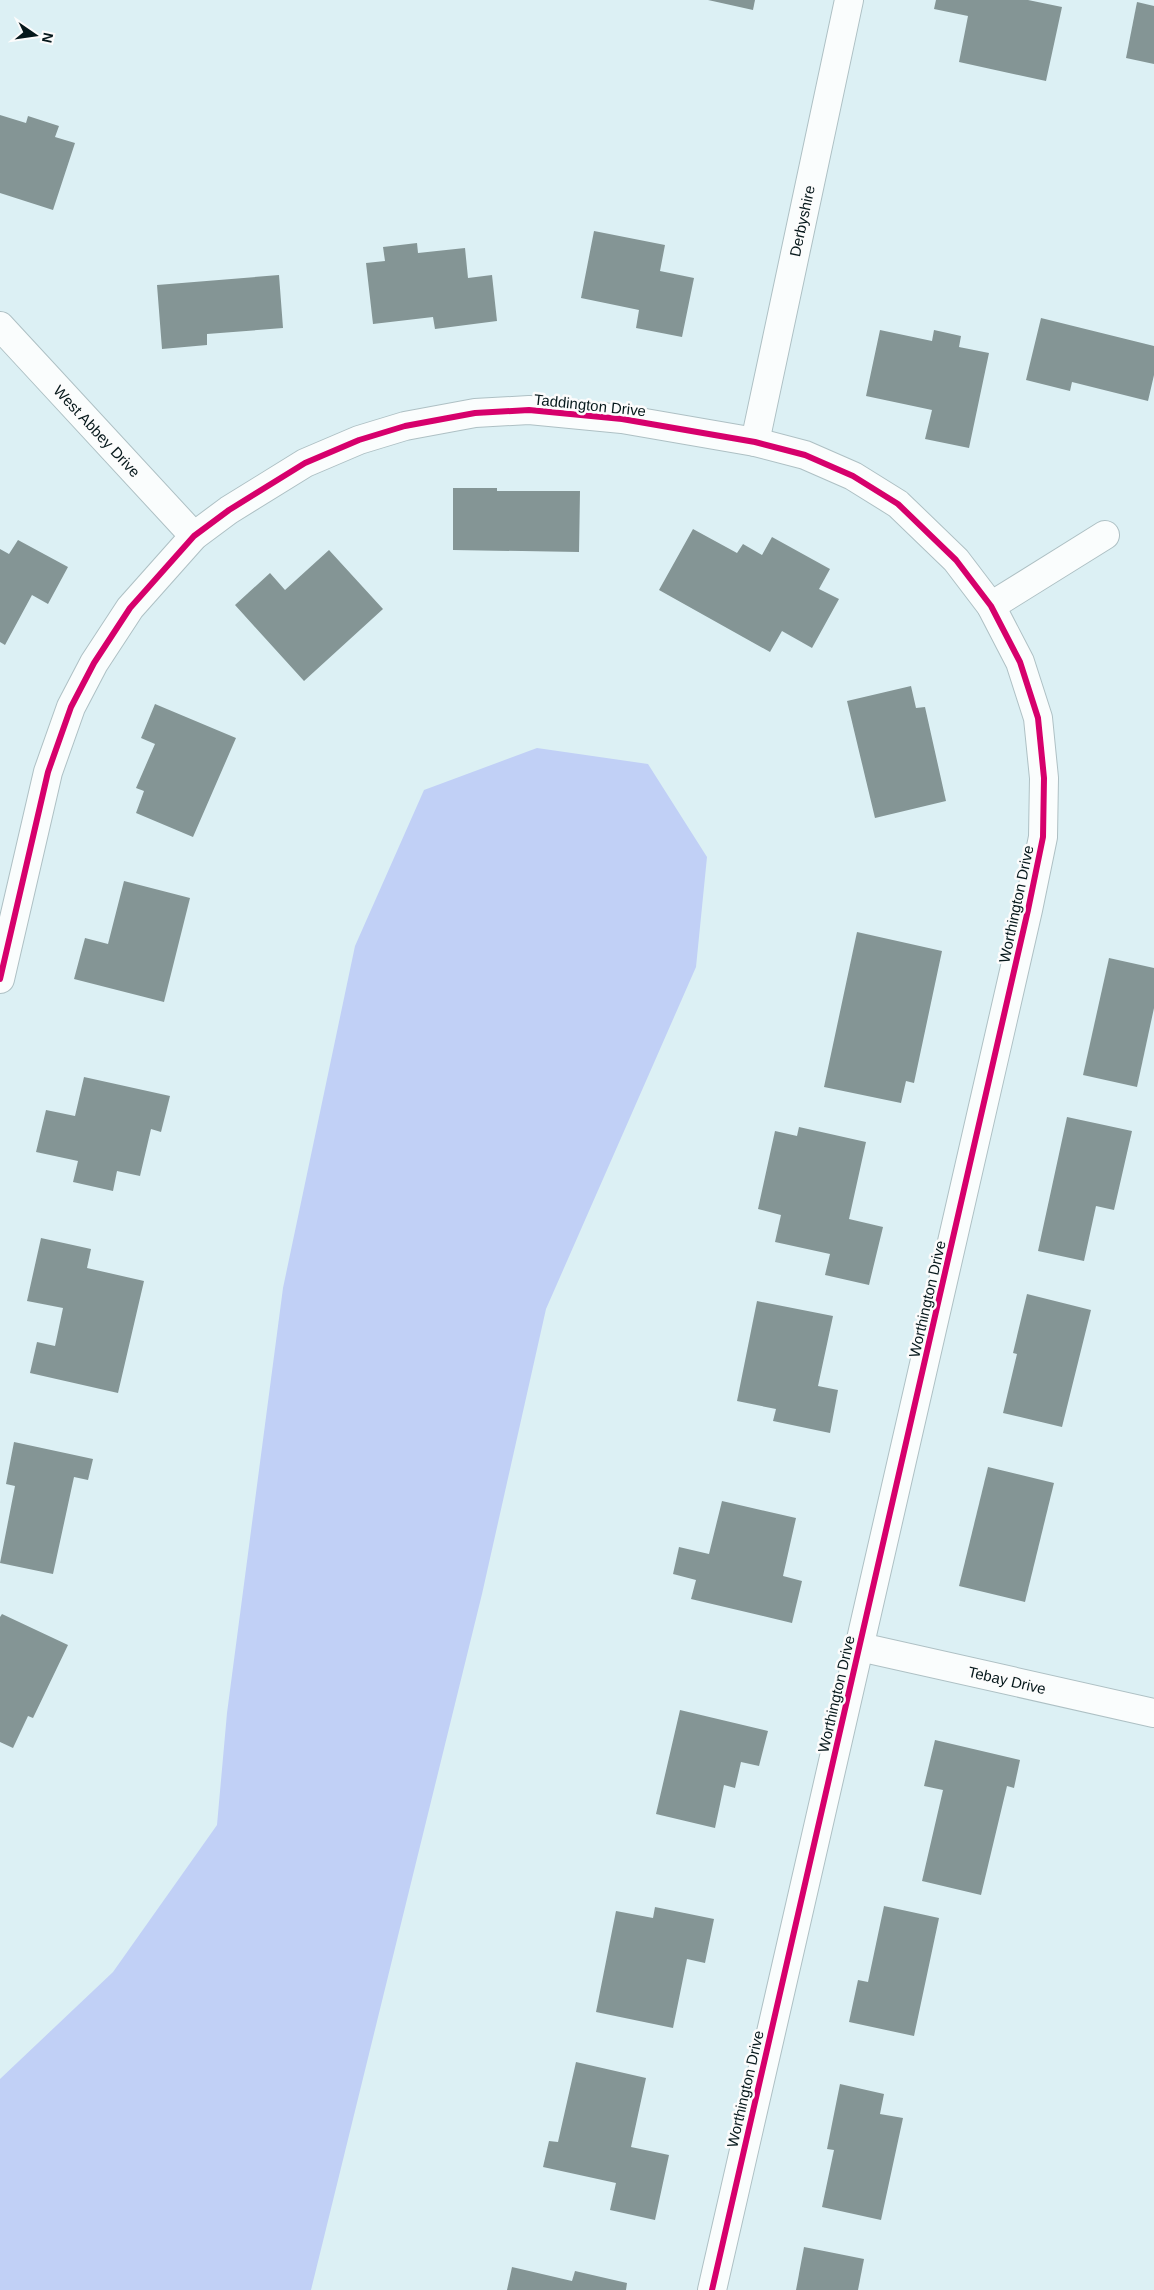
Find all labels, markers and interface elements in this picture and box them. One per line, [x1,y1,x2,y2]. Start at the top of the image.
north arrow [10,10,60,60]
text: N [39,31,57,45]
street label: Derbyshire [786,184,818,258]
street label: West Abbey Drive [50,382,144,480]
street label: Taddington Drive [533,391,647,419]
street label: Worthington Drive [995,844,1037,964]
street label: Worthington Drive [905,1239,949,1359]
street label: Worthington Drive [814,1634,858,1754]
street label: Tebay Drive [967,1663,1047,1697]
street label: Worthington Drive [723,2029,767,2149]

